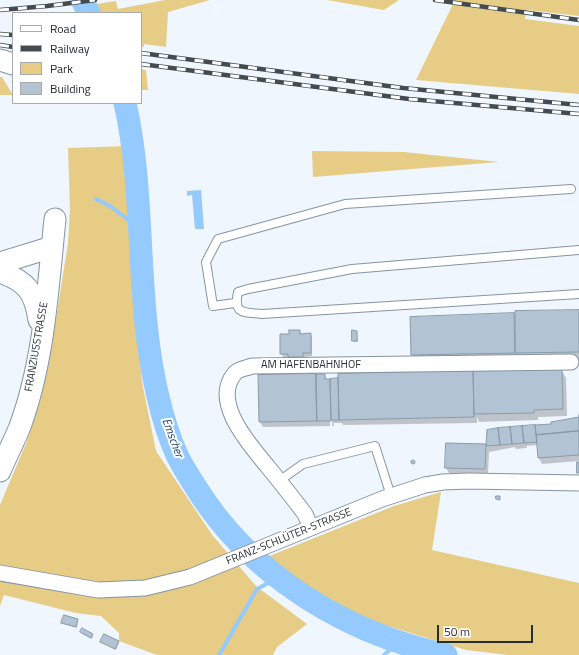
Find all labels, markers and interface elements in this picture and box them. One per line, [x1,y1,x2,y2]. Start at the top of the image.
legend [12,12,142,104]
text: Road [50,19,76,38]
text: Railway [50,39,90,58]
text: Park [50,59,73,78]
text: Building [50,79,91,98]
street label: FRANZIUSSTRASSE [23,301,51,393]
street label: AM HAFENBAHNHOF [261,358,361,372]
water label: Emscher [158,416,186,460]
street label: FRANZ-SCHLÜTER-STRASSE [224,506,354,568]
scale bar [439,617,535,643]
text: 50 m [444,622,470,641]

